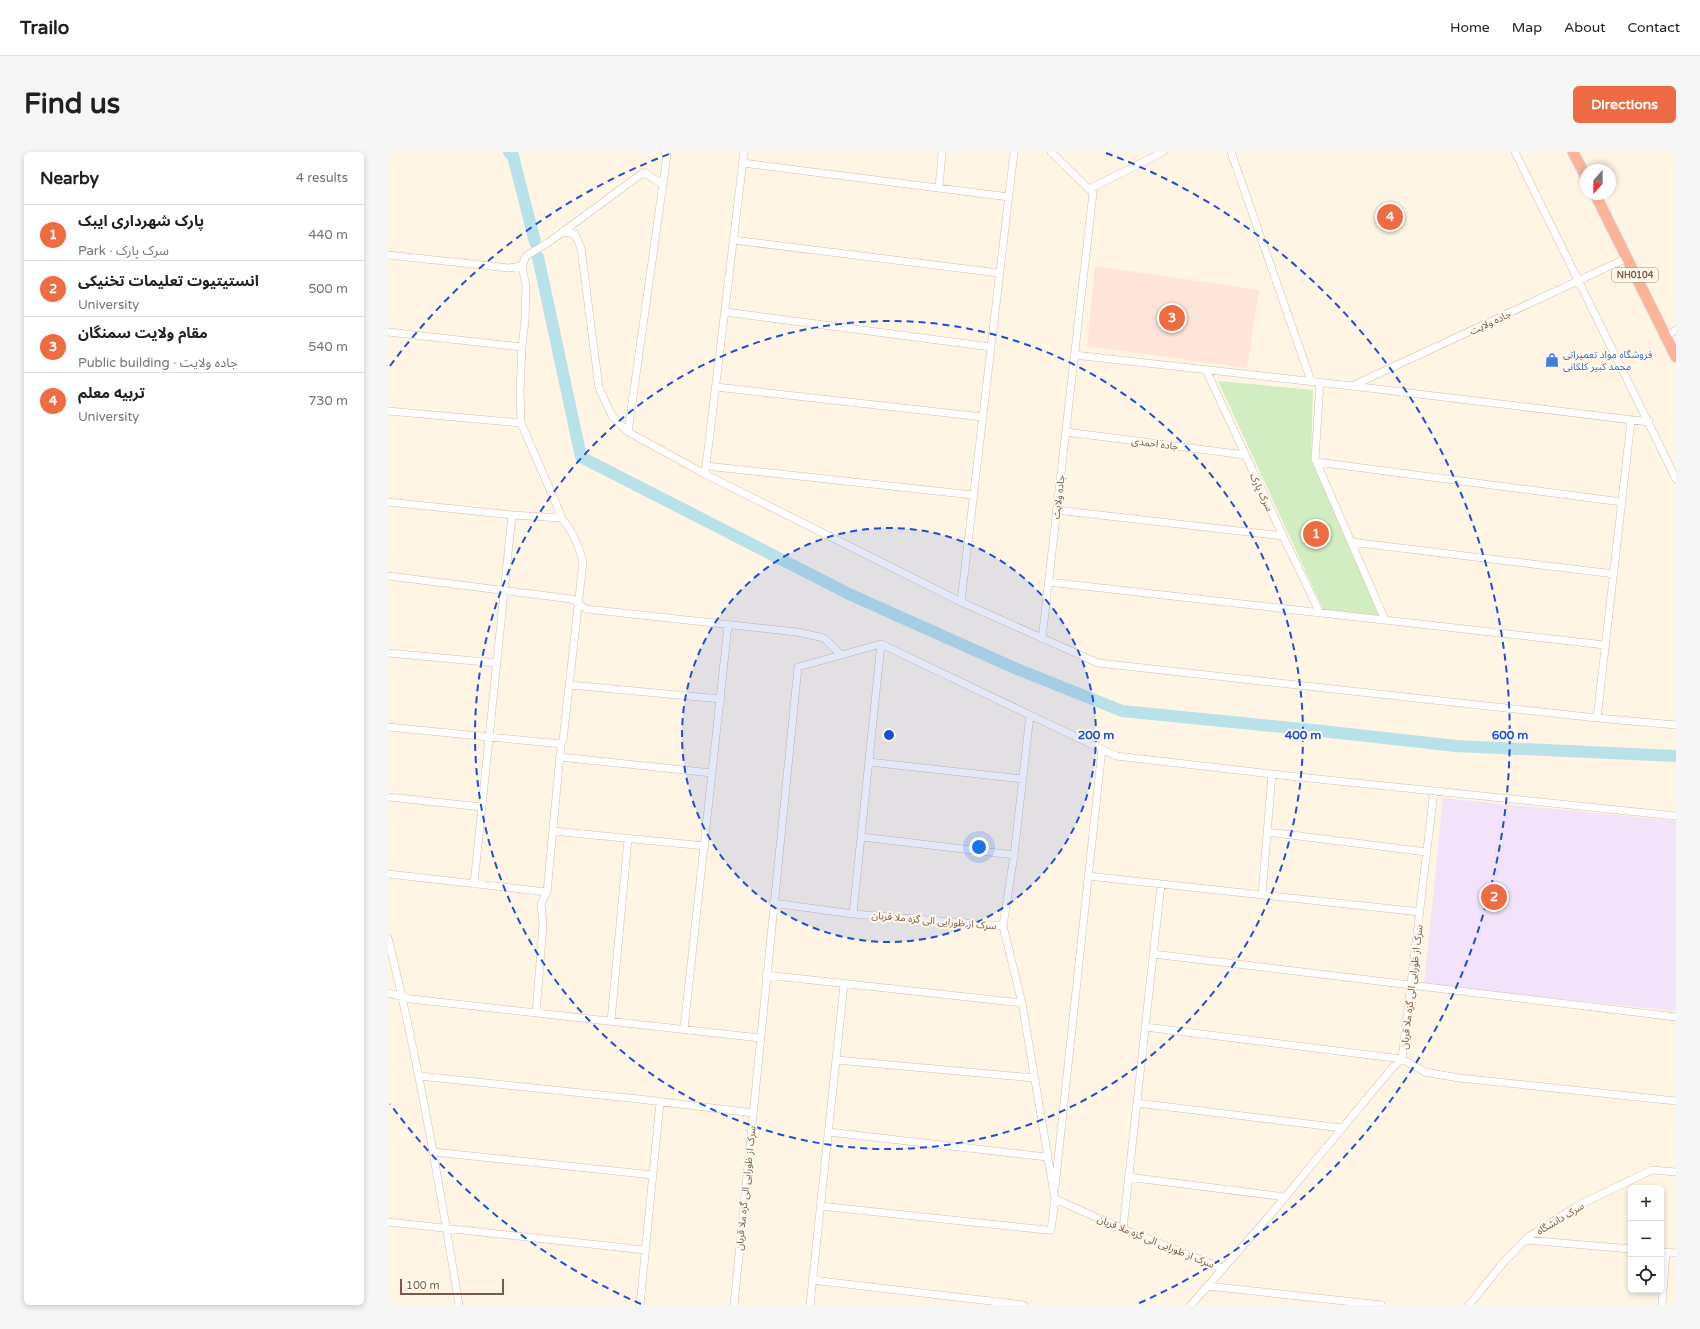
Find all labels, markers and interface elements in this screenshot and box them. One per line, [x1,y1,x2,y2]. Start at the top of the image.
text: Trailo [20,17,69,39]
text: Home [1450,19,1490,36]
text: Map [1512,19,1542,36]
text: About [1564,19,1606,36]
text: Contact [1628,19,1680,36]
button: Directions [1573,86,1676,123]
text: Find us [24,87,120,121]
north arrow [1580,164,1616,200]
text: Nearby [40,168,99,189]
text: 4 results [296,170,348,186]
pin: 4 [1377,202,1403,232]
text: پارک شهرداری ایبک [78,212,204,230]
text: 1 [49,227,57,243]
text: 440 m [308,227,348,243]
text: Park · سرک پارک [78,243,169,259]
road number: NH0104 [1612,268,1658,282]
text: انستیتیوت تعلیمات تخنیکی [78,272,259,290]
text: 2 [49,281,57,297]
text: 500 m [308,281,348,297]
text: University [78,297,139,313]
pin: 3 [1159,303,1185,333]
street label: جاده ولایت [1468,308,1513,338]
text: مقام ولایت سمنگان [78,324,208,342]
text: 3 [49,339,57,355]
text: 540 m [308,339,348,355]
place label: فروشگاه مواد تعمیراتی محمد کبیر کلکانی [1563,349,1653,373]
shop icon: فروشگاه مواد تعمیراتی محمد کبیر کلکانی [1544,352,1560,368]
text: Public building · جاده ولایت [78,355,238,371]
text: تربیه معلم [78,384,145,402]
text: 4 [49,393,57,409]
text: 730 m [308,393,348,409]
text: University [78,409,139,425]
street label: جاده احمدی [1131,435,1179,453]
street label: سرک پارک [1247,471,1275,514]
street label: جاده ولایت [1050,474,1068,520]
pin: 1 [1303,519,1329,549]
centre of rings [882,728,896,742]
text: 200 m [1078,728,1114,742]
text: 400 m [1285,728,1321,742]
text: 600 m [1492,728,1528,742]
your location [969,837,989,857]
pin: 2 [1481,882,1507,912]
street label: سرک از ظورایی الی گزه ملا قربان [871,910,997,932]
street label: سرک از ظورایی الی گزه ملا قربان [1398,924,1426,1050]
street label: سرک از ظورایی الی گزه ملا قربان [733,1125,759,1251]
map controls [1628,1185,1664,1293]
button: + [1628,1185,1664,1221]
street label: سرک دانشگاه [1535,1200,1587,1238]
street label: سرک از ظورایی الی گزه ملا قربان [1095,1213,1216,1271]
button: − [1628,1221,1664,1257]
button: locate [1628,1257,1664,1293]
scale bar [400,1277,504,1296]
text: 100 m [406,1279,440,1292]

